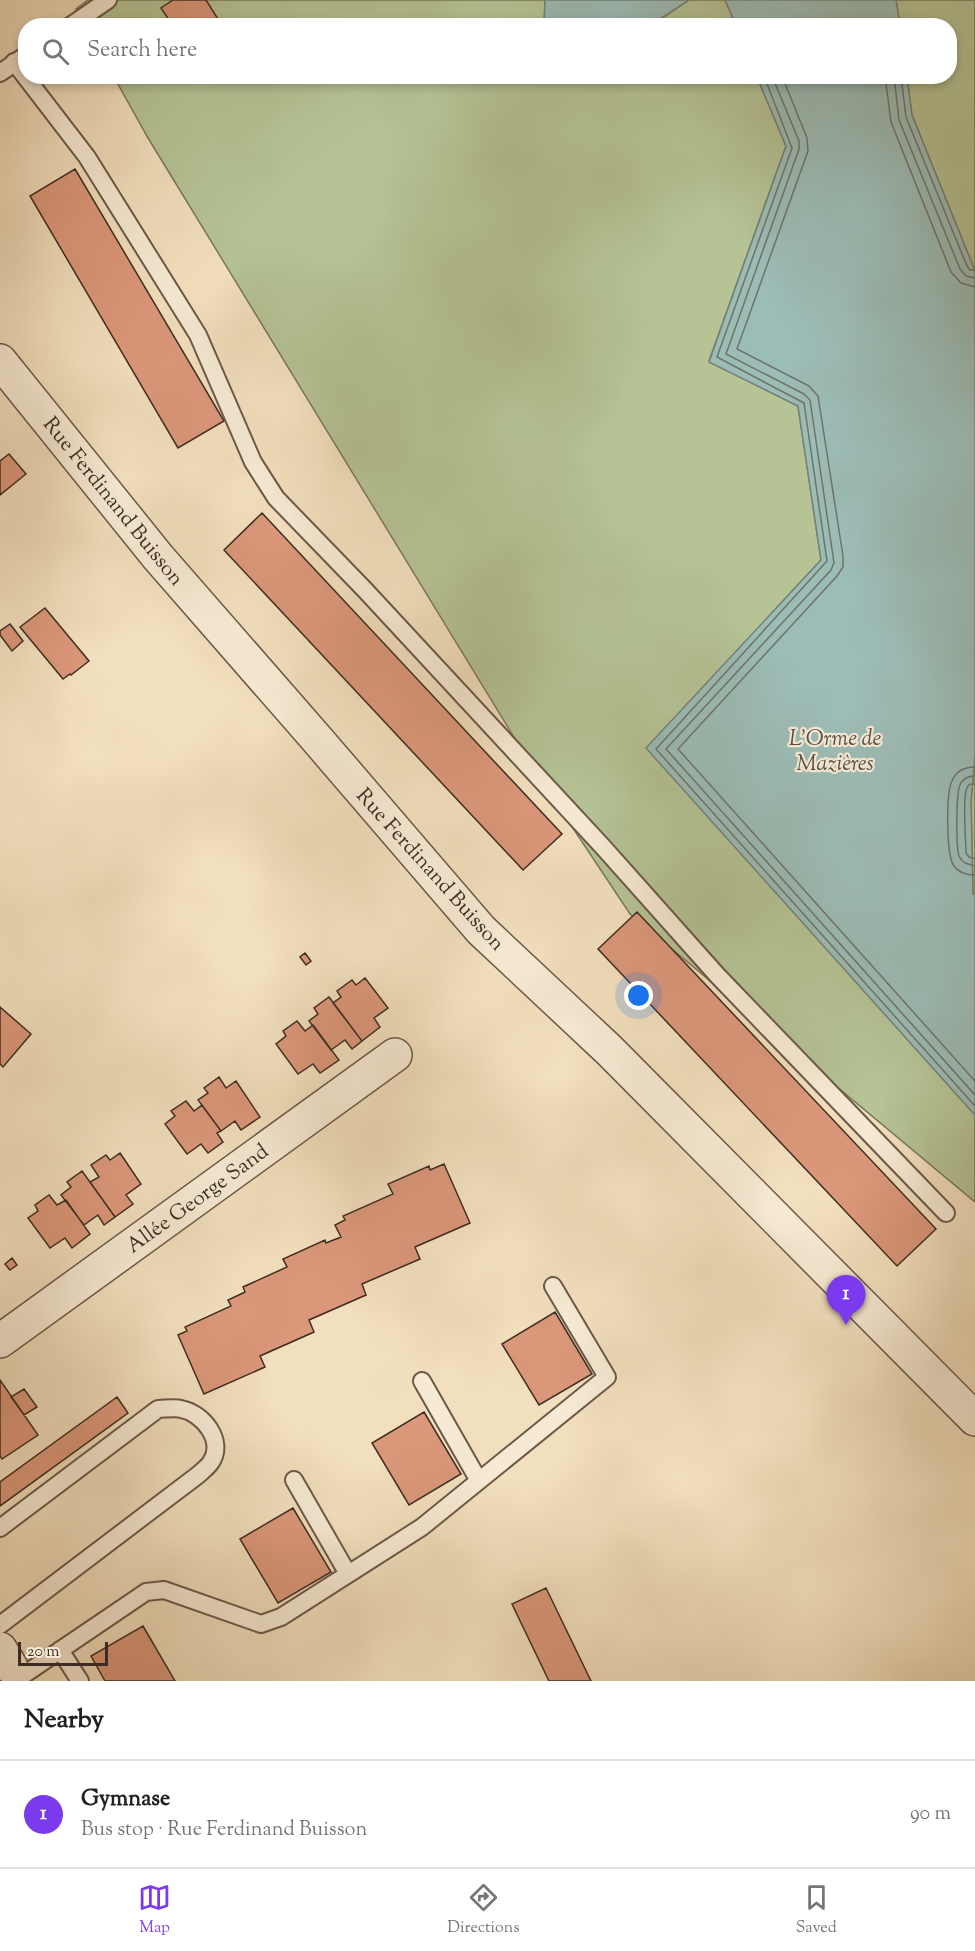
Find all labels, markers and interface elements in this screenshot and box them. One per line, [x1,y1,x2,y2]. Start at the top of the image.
search box [18,18,957,84]
icon: search [39,35,72,68]
text: Search here [87,35,197,67]
street label: Rue Ferdinand Buisson [35,411,190,593]
water label: L'Orme de Mazières [789,724,881,781]
street label: Rue Ferdinand Buisson [348,782,511,958]
your location [624,981,653,1010]
street label: Allée George Sand [121,1138,276,1262]
pin: 1 [826,1276,866,1325]
scale bar [18,1639,108,1666]
text: 20 m [27,1641,60,1664]
text: Nearby [24,1702,104,1739]
text: Gymnase [81,1784,170,1816]
text: 1 [40,1800,47,1829]
text: 90 m [910,1800,951,1829]
text: Bus stop · Rue Ferdinand Buisson [81,1816,367,1845]
tab: Map [138,1881,171,1940]
tab: Directions [447,1881,520,1940]
tab: Saved [796,1881,837,1940]

